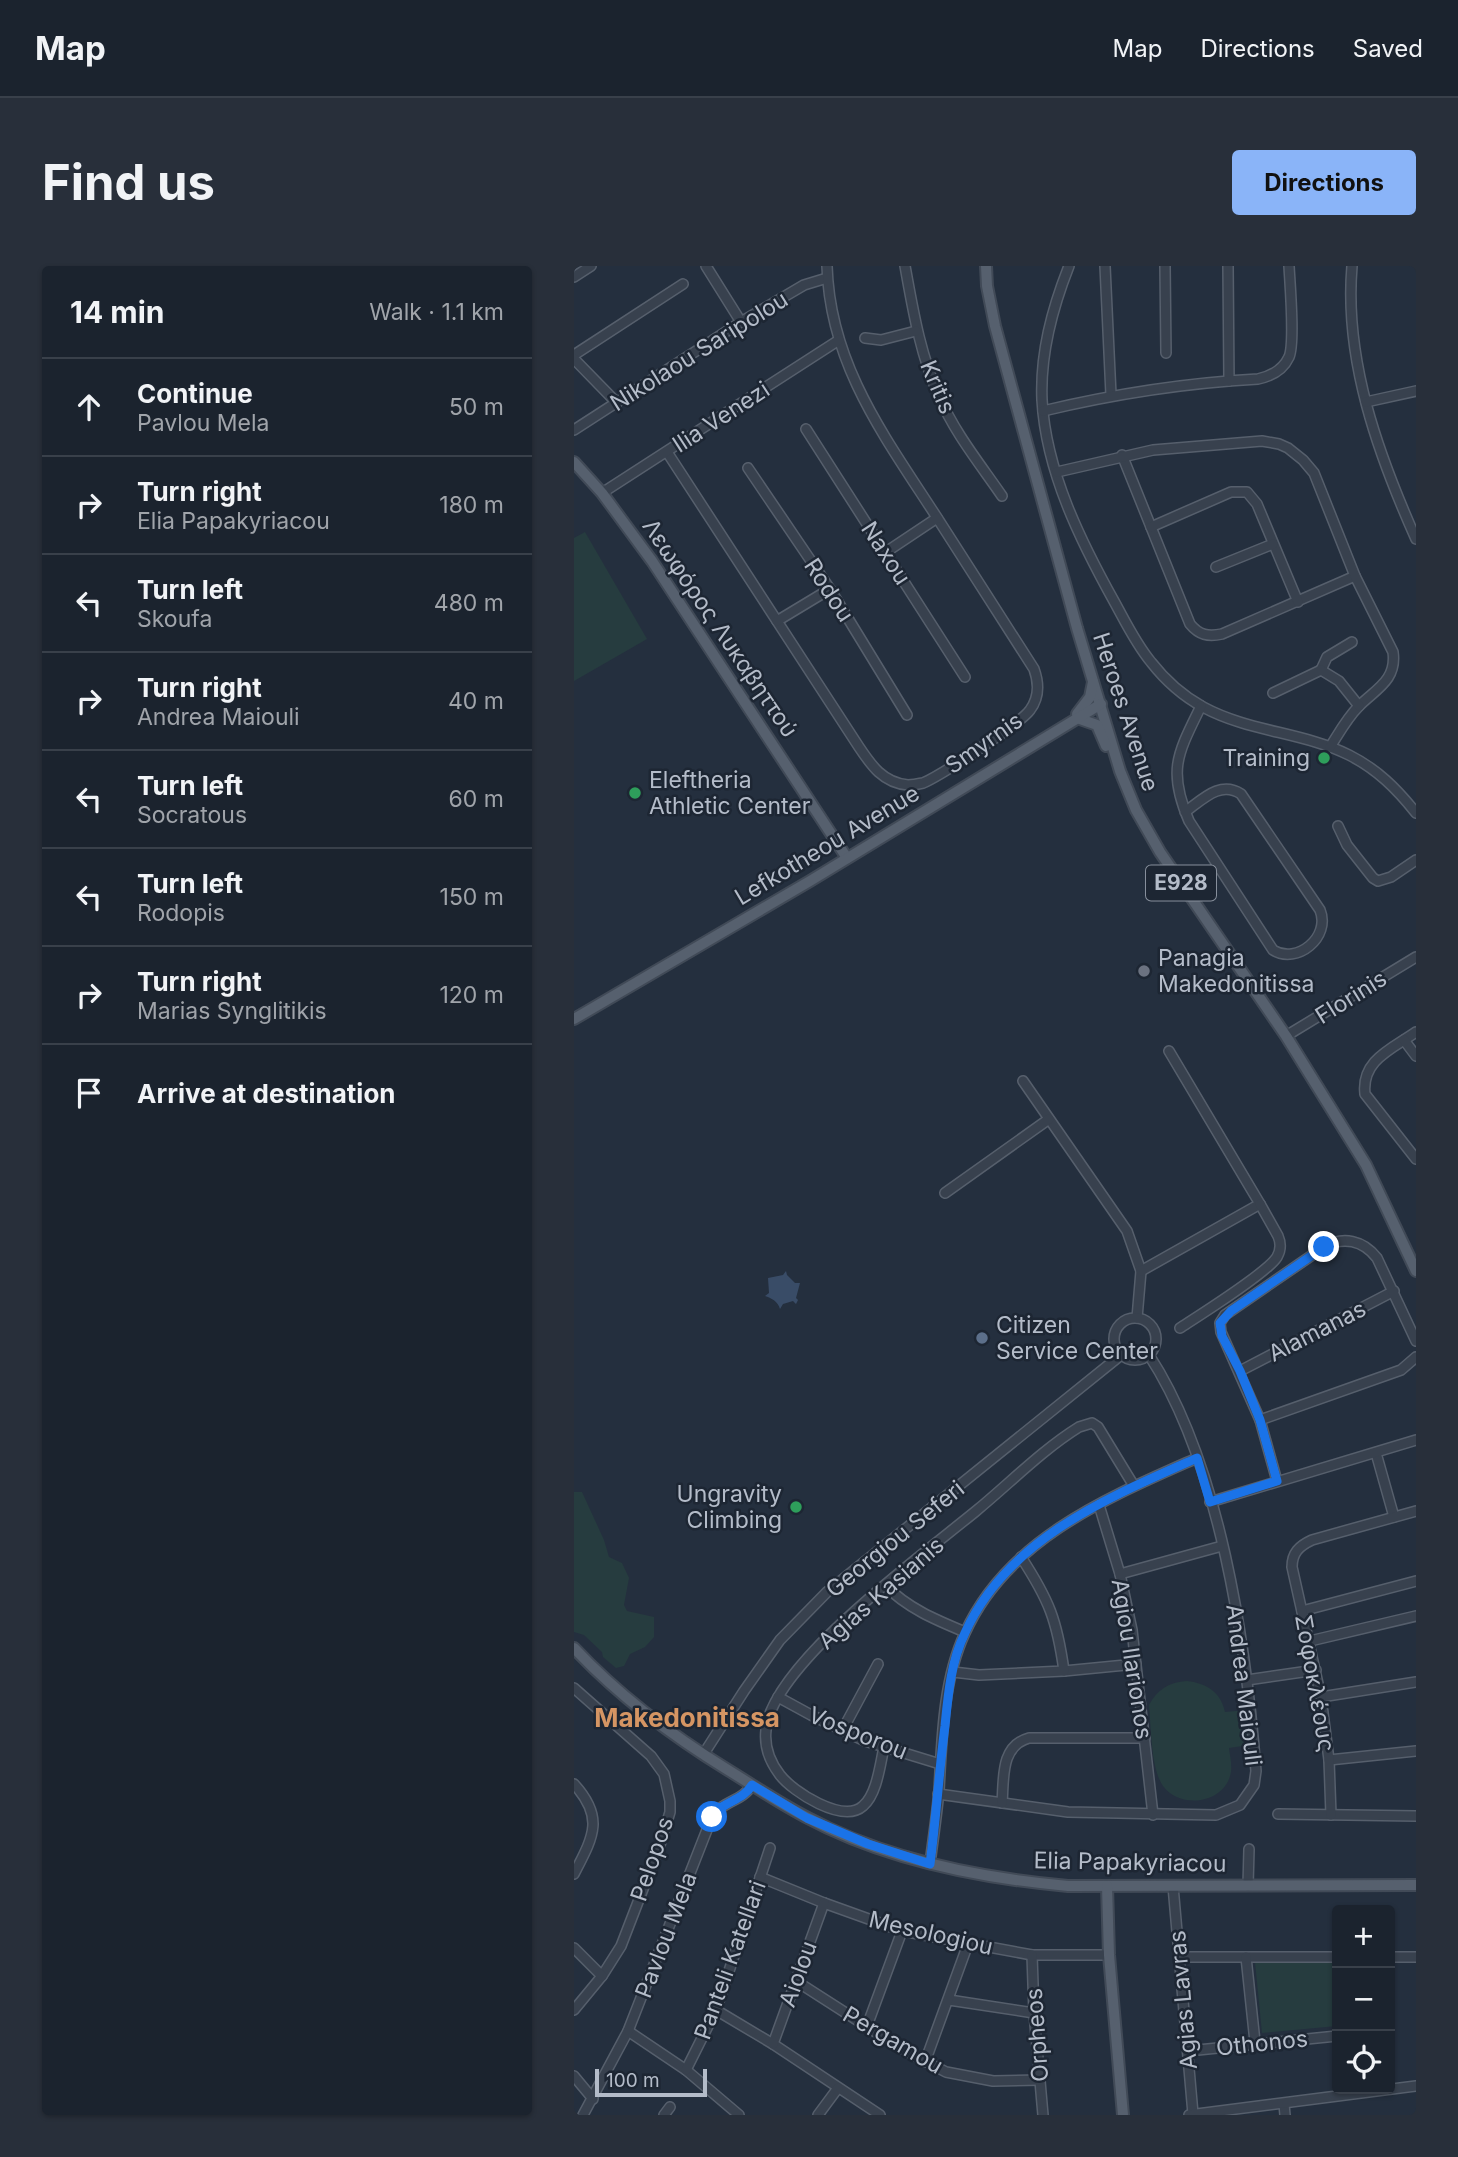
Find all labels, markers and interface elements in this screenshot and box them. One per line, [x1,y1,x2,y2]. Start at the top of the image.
text: Map [35,28,106,68]
text: Map [1113,34,1162,63]
text: Directions [1200,34,1315,63]
text: Saved [1353,34,1423,63]
button: Directions [1232,150,1416,215]
text: Find us [42,153,215,212]
street label: Nikolaou Saripolou [605,285,793,417]
text: 14 min [70,294,165,330]
text: Walk · 1.1 km [369,298,504,326]
street label: Kritis [914,356,962,418]
street label: Ilia Venezi [667,375,775,459]
text: Continue [137,378,253,409]
icon: ahead [70,388,108,426]
text: 50 m [449,393,504,421]
text: Pavlou Mela [137,409,269,437]
text: Turn right [137,476,262,507]
icon: right [70,486,108,524]
text: 180 m [439,491,504,519]
text: Elia Papakyriacou [137,507,330,535]
street label: Λεωφόρος Λυκαβηττού [636,513,804,743]
street label: Naxou [855,516,917,590]
street label: Rodou [798,553,860,627]
text: Turn left [137,574,243,605]
icon: left [70,584,108,622]
text: 480 m [434,589,504,617]
text: Skoufa [137,605,212,633]
street label: Heroes Avenue [1087,629,1165,795]
text: Turn right [137,672,262,703]
icon: right [70,682,108,720]
text: 40 m [448,687,504,715]
text: Andrea Maiouli [137,703,300,731]
street label: Smyrnis [940,706,1028,780]
place label: Training [1222,744,1310,772]
marker: Training [1316,750,1332,766]
place label: Eleftheria Athletic Center [649,766,811,820]
text: Turn left [137,770,243,801]
street label: Lefkotheou Avenue [730,779,924,911]
icon: left [70,780,108,818]
text: 60 m [449,785,504,813]
marker: Eleftheria Athletic Center [627,785,643,801]
text: Socratous [137,801,247,829]
road number: E928 [1146,866,1216,900]
text: Turn left [137,868,243,899]
icon: left [70,878,108,916]
text: 150 m [440,883,504,911]
text: Rodopis [137,899,225,927]
place label: Panagia Makedonitissa [1158,944,1315,998]
marker: Panagia Makedonitissa [1136,963,1152,979]
street label: Florinis [1310,964,1392,1030]
text: Turn right [137,966,262,997]
icon: right [70,976,108,1014]
text: 120 m [439,981,504,1009]
text: Marias Synglitikis [137,997,327,1025]
icon: arrive [70,1074,108,1112]
text: Arrive at destination [137,1078,396,1109]
route end [1308,1231,1339,1262]
street label: Alamanas [1263,1294,1371,1368]
place label: Citizen Service Center [996,1311,1158,1365]
marker: Citizen Service Center [974,1330,990,1346]
street label: Georgiou Seferi [820,1475,970,1603]
place label: Ungravity Climbing [677,1480,782,1534]
marker: Ungravity Climbing [788,1499,804,1515]
street label: Agias Kasianis [812,1531,950,1655]
street label: Agiou Ilarionos [1106,1577,1158,1741]
street label: Andrea Maiouli [1220,1603,1268,1767]
street label: Σοφοκλέους [1289,1612,1341,1754]
street label: Vosporou [804,1701,912,1765]
district label: Makedonitissa [594,1702,780,1733]
route start [696,1801,727,1832]
street label: Pelopos [625,1813,679,1905]
street label: Elia Papakyriacou [1033,1846,1227,1878]
street label: Pavlou Mela [629,1868,703,2002]
street label: Panteli Katellari [688,1877,772,2043]
street label: Mesologiou [866,1905,996,1961]
map controls [1332,1905,1395,2094]
button: + [1332,1905,1395,1968]
street label: Agias Lavras [1163,1929,1203,2071]
street label: Aiolou [773,1937,823,2011]
button: − [1332,1968,1395,2031]
street label: Orpheos [1020,1987,1054,2083]
street label: Pergamou [838,2000,948,2080]
street label: Othonos [1215,2024,1309,2062]
button: locate [1332,2031,1395,2094]
scale bar [595,2066,707,2098]
text: 100 m [606,2069,660,2092]

